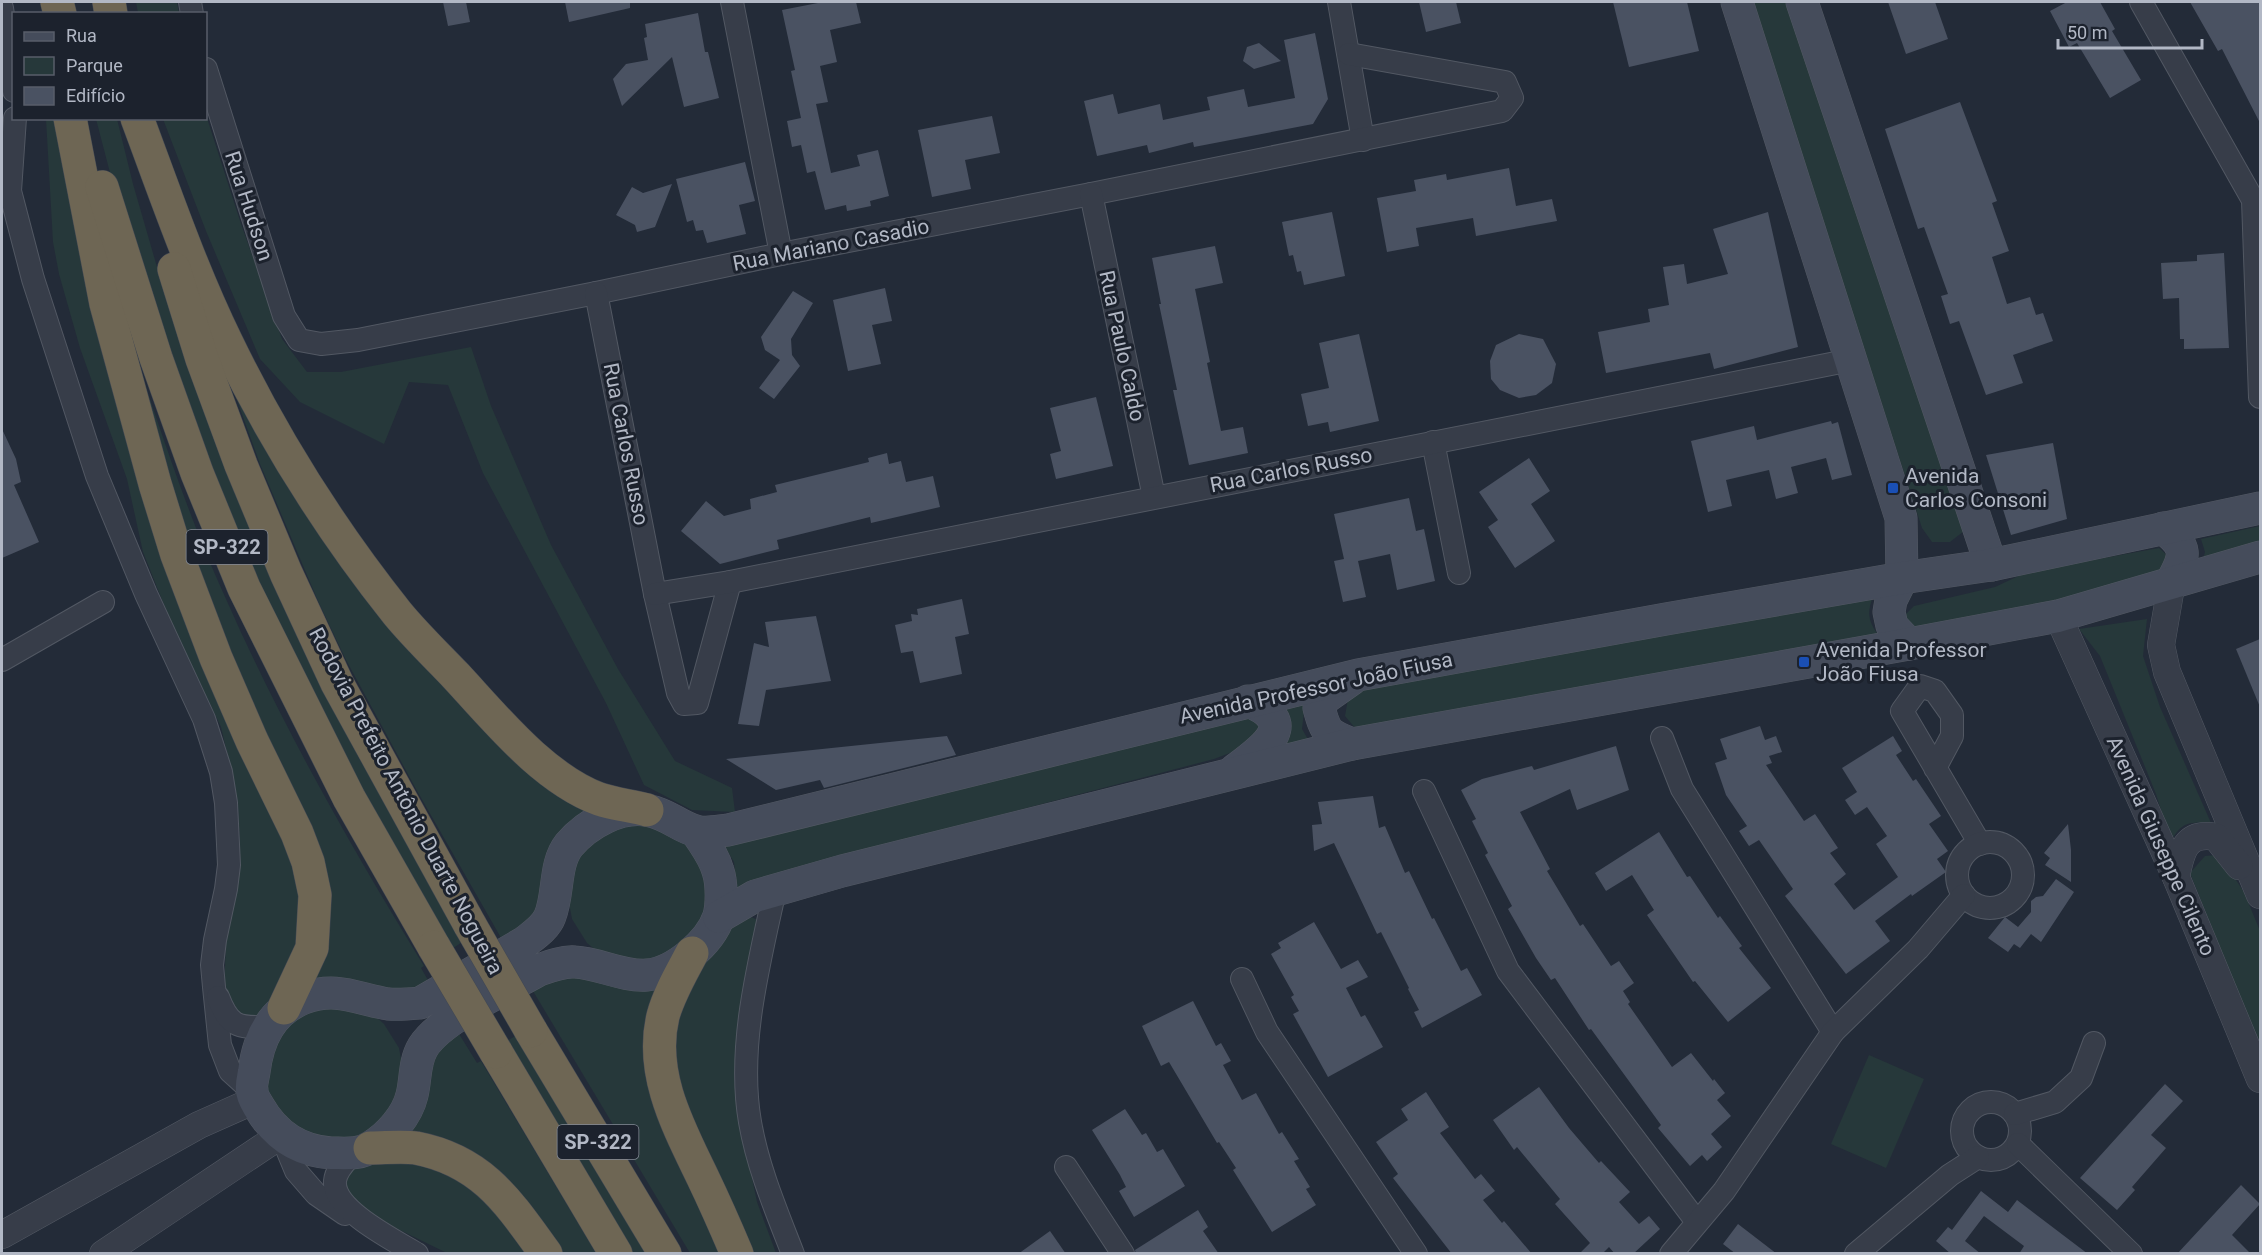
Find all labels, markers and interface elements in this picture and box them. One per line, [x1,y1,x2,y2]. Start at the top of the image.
legend [12,12,207,120]
scale bar [2058,12,2202,50]
text: 50 m [2067,22,2107,43]
text: Rua [66,25,97,46]
text: Parque [66,55,123,76]
text: Edifício [66,85,125,106]
street label: Rua Hudson [220,148,278,264]
street label: Rua Mariano Casadio [731,214,931,276]
street label: Rua Paulo Caldo [1094,268,1150,424]
street label: Rua Carlos Russo [599,361,653,527]
street label: Rua Carlos Russo [1208,443,1374,497]
place label: Avenida Carlos Consoni [1905,464,2047,512]
marker: Avenida Carlos Consoni [1886,481,1900,495]
road number: SP-322 [186,530,268,564]
street label: Rodovia Prefeito Antônio Duarte Nogueira [304,624,508,978]
place label: Avenida Professor João Fiusa [1816,638,1987,686]
street label: Avenida Professor João Fiusa [1177,647,1455,729]
marker: Avenida Professor João Fiusa [1797,655,1811,669]
street label: Avenida Giuseppe Cilento [2102,733,2220,959]
road number: SP-322 [558,1125,638,1159]

